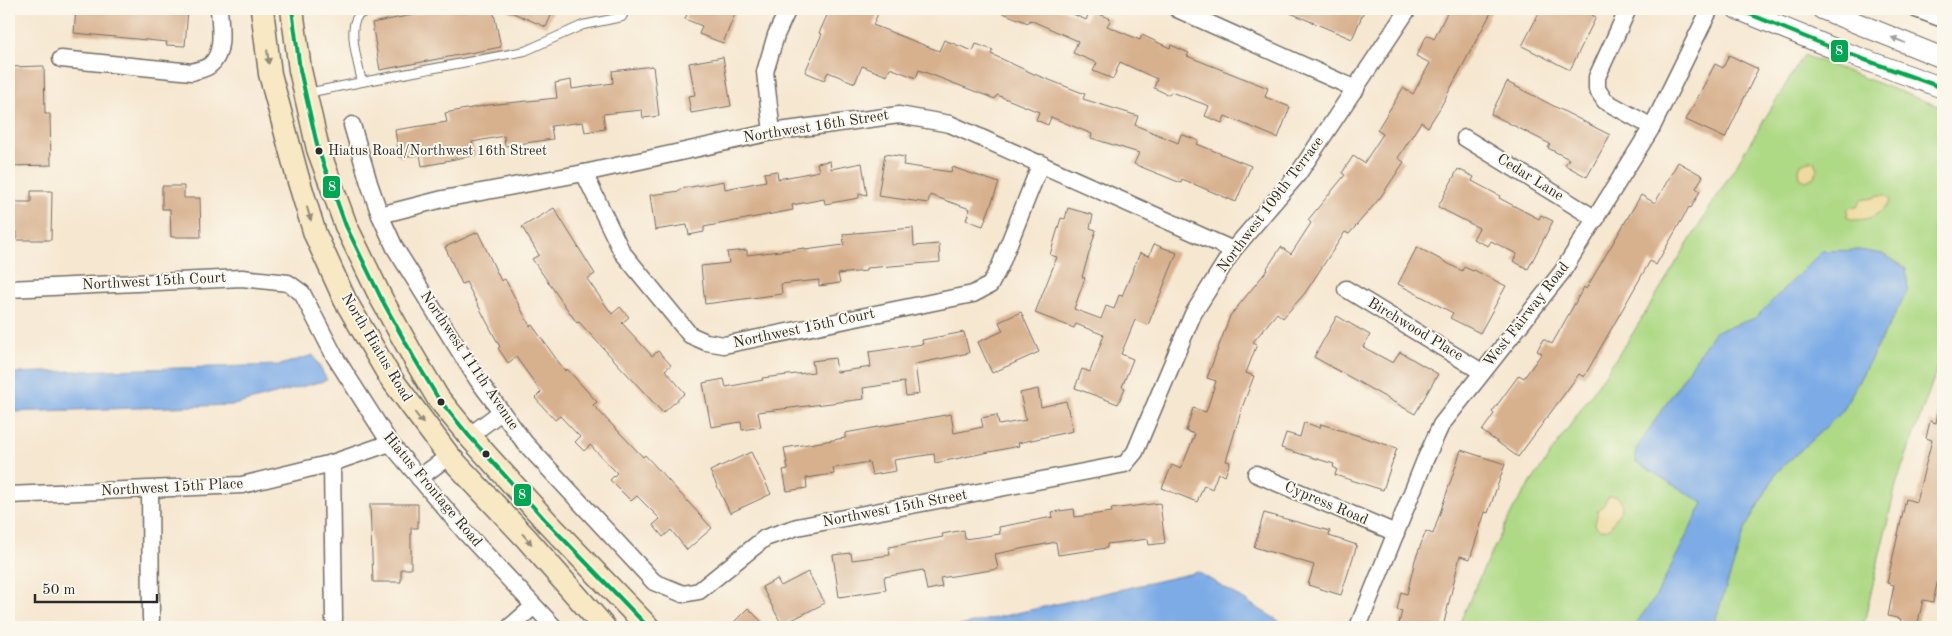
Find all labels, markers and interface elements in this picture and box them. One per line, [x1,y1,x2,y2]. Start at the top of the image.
one-way arrow [1890,36,1905,44]
line badge: 8 [1830,39,1849,63]
text: 8 [1835,44,1843,58]
one-way arrow [264,49,272,65]
street label: Northwest 16th Street [742,108,890,146]
street label: Northwest 109th Terrace [1215,134,1327,276]
place label: Hiatus Road/Northwest 16th Street [328,144,547,158]
marker: Hiatus Road/Northwest 16th Street [314,146,324,156]
street label: Cedar Lane [1494,152,1566,204]
line badge: 8 [322,175,341,199]
text: 8 [328,180,336,194]
one-way arrow [306,207,313,222]
street label: West Fairway Road [1482,260,1572,370]
street label: Northwest 15th Court [82,271,226,293]
street label: Northwest 111th Avenue [417,289,521,433]
street label: North Hiatus Road [338,291,414,405]
street label: Birchwood Place [1365,296,1465,364]
street label: Northwest 15th Court [732,307,876,351]
unlabelled marker [436,397,446,407]
one-way arrow [414,411,425,424]
street label: Hiatus Frontage Road [380,430,484,550]
unlabelled marker [481,449,491,459]
street label: Northwest 15th Place [100,477,244,499]
street label: Cypress Road [1282,480,1370,528]
line badge: 8 [513,483,532,507]
text: 8 [518,488,526,502]
street label: Northwest 15th Street [821,488,969,530]
one-way arrow [521,533,533,545]
scale bar [35,571,158,603]
text: 50 m [42,583,76,598]

